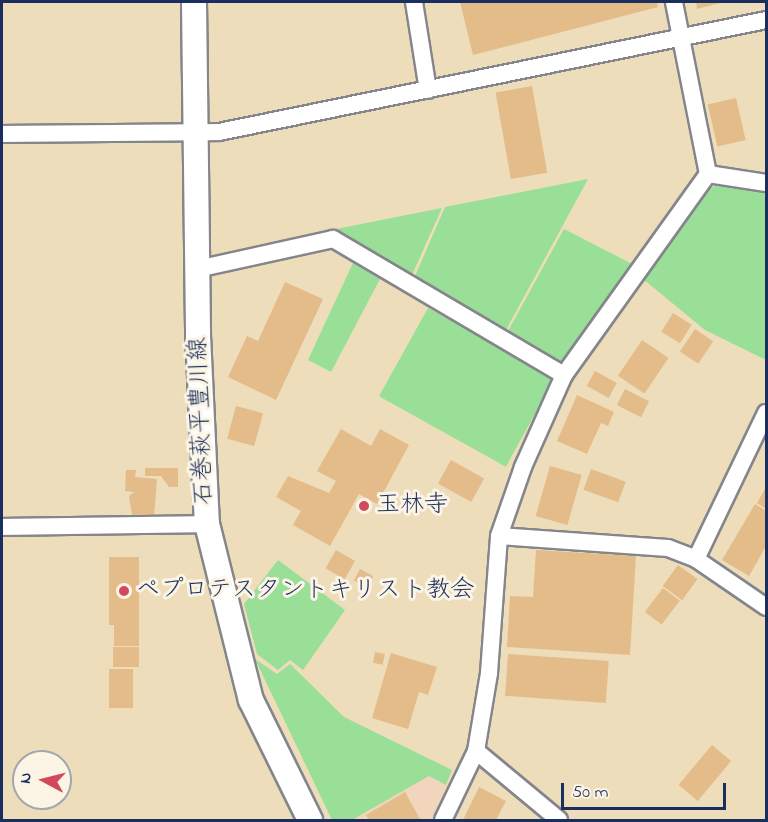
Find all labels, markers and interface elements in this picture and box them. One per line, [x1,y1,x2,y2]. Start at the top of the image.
street label: 石巻萩平豊川線 [185,337,219,505]
place label: 玉林寺 [376,492,448,520]
marker: 玉林寺 [357,499,371,513]
place label: ペプロテスタントキリスト教会 [136,577,472,605]
marker: ペプロテスタントキリスト教会 [117,584,131,598]
north arrow [12,750,72,810]
text: N [14,771,39,785]
scale bar [564,771,729,809]
text: 50 m [572,780,609,806]

